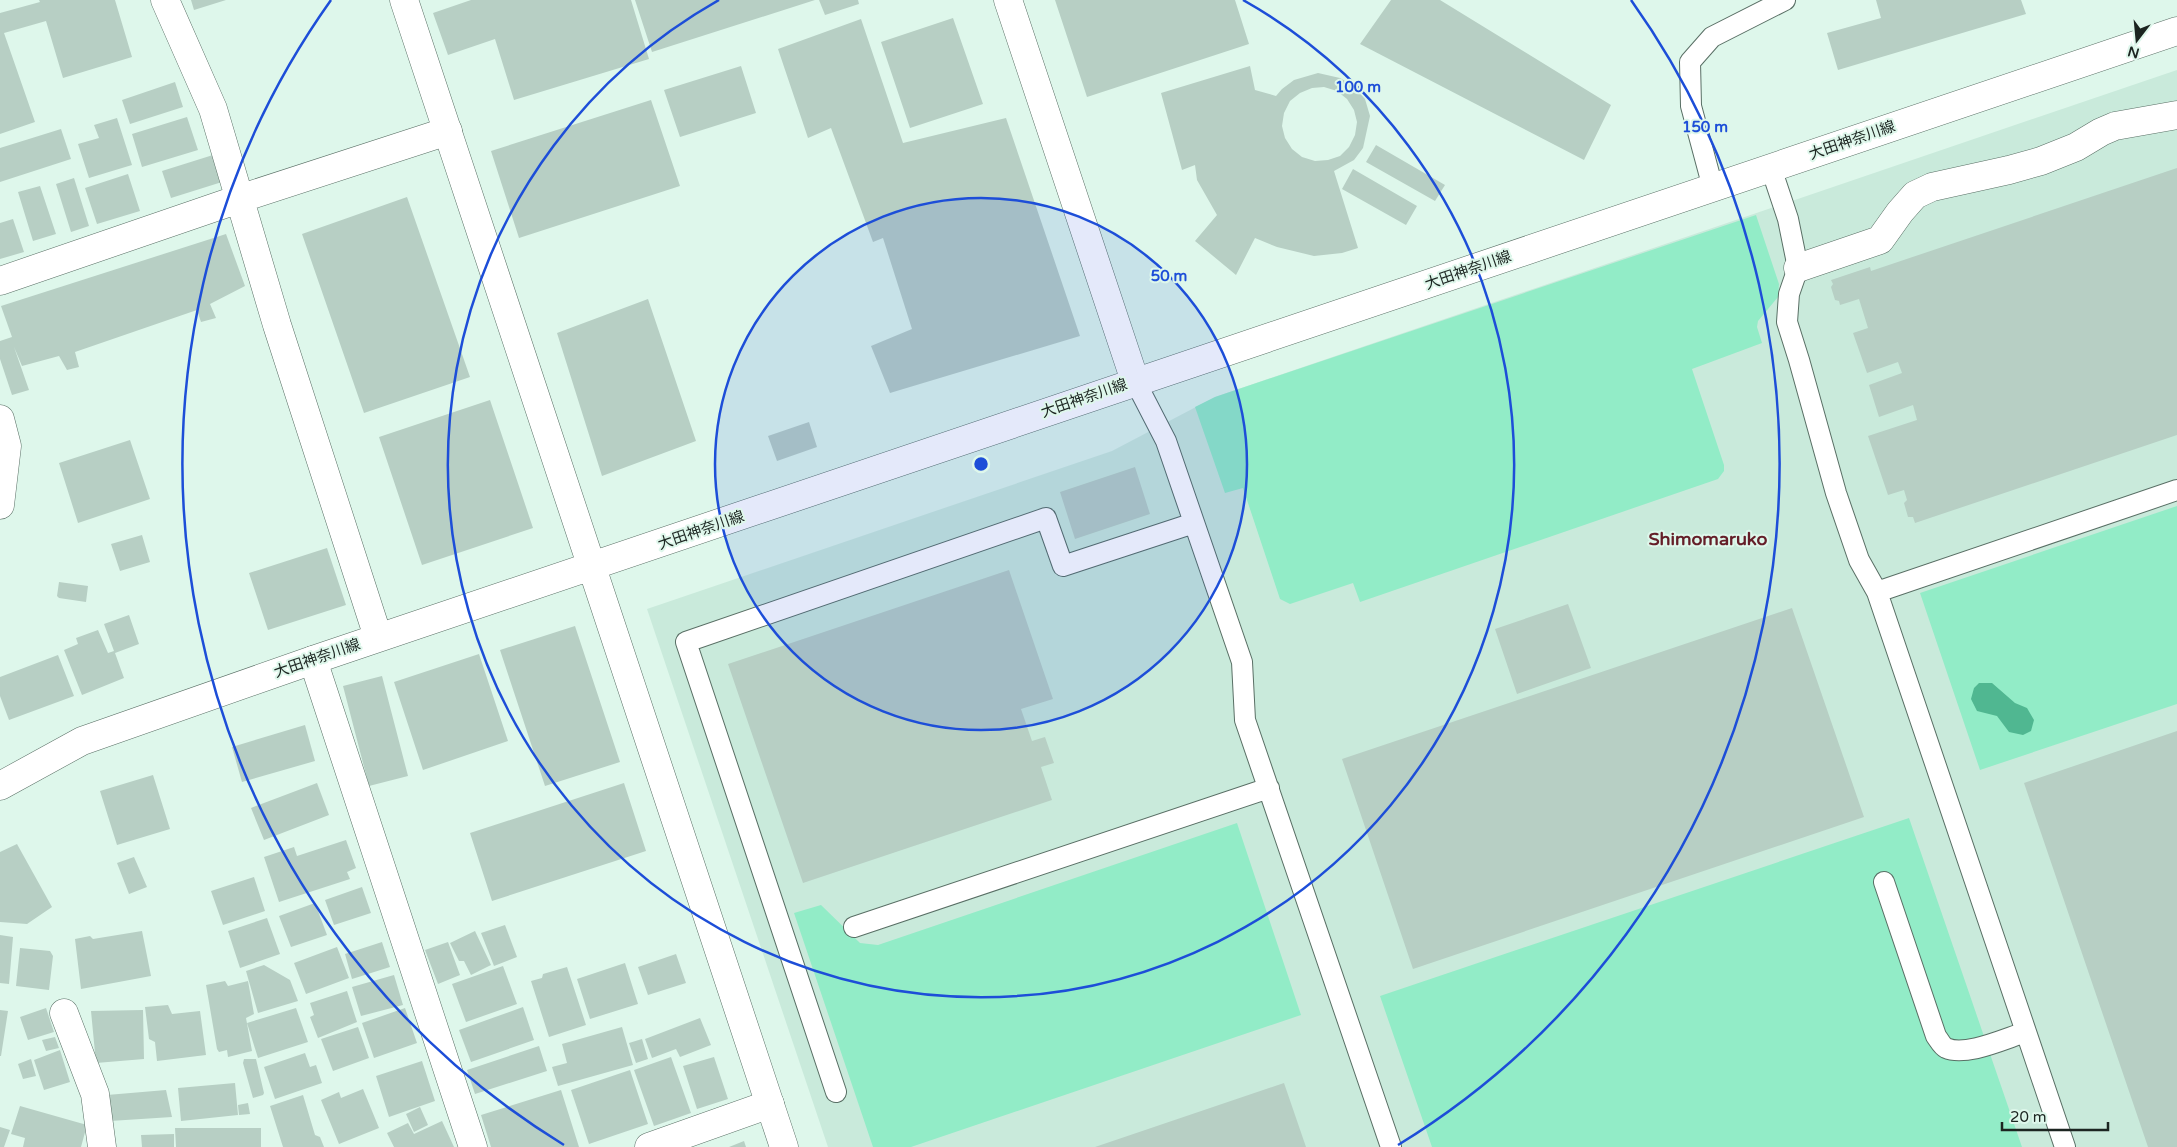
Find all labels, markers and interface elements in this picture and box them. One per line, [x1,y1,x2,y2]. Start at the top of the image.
north arrow [2112,15,2162,65]
text: N [2126,42,2141,62]
text: 100 m [1335,78,1381,96]
street label: 大田神奈川線 [1807,117,1897,163]
text: 150 m [1682,118,1728,136]
street label: 大田神奈川線 [1423,247,1513,293]
text: 50 m [1151,267,1187,285]
street label: 大田神奈川線 [1039,375,1129,421]
centre of rings [972,455,990,473]
street label: 大田神奈川線 [656,507,746,553]
district label: Shimomaruko [1649,528,1768,550]
street label: 大田神奈川線 [272,635,362,681]
scale bar [2002,1100,2108,1132]
text: 20 m [2010,1108,2047,1126]

